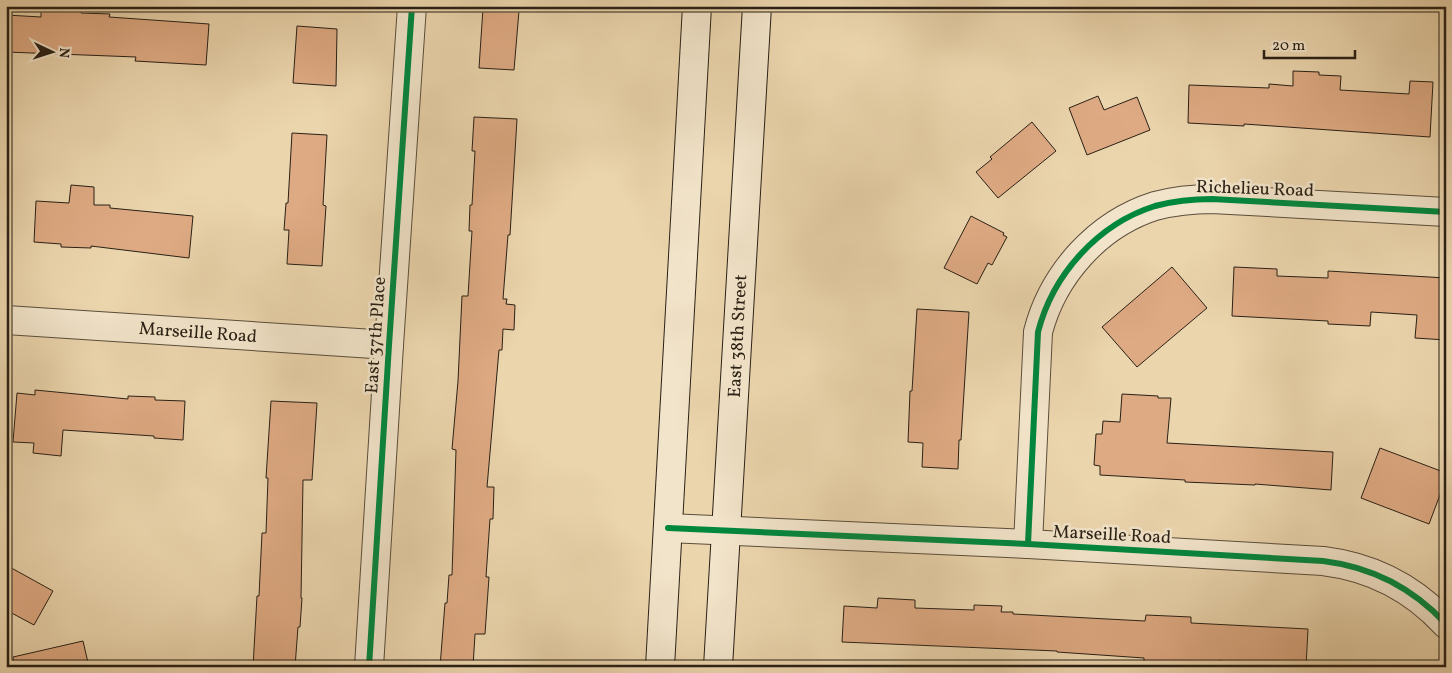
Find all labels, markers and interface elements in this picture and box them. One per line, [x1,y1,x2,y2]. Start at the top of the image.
north arrow [28,28,78,78]
scale bar [1264,28,1356,60]
text: 20 m [1272,36,1305,57]
text: N [54,47,73,59]
street label: Richelieu Road [1195,175,1315,204]
street label: East 38th Street [723,274,754,398]
street label: East 37th Place [360,276,393,395]
street label: Marseille Road [138,317,258,350]
street label: Marseille Road [1052,520,1172,551]

